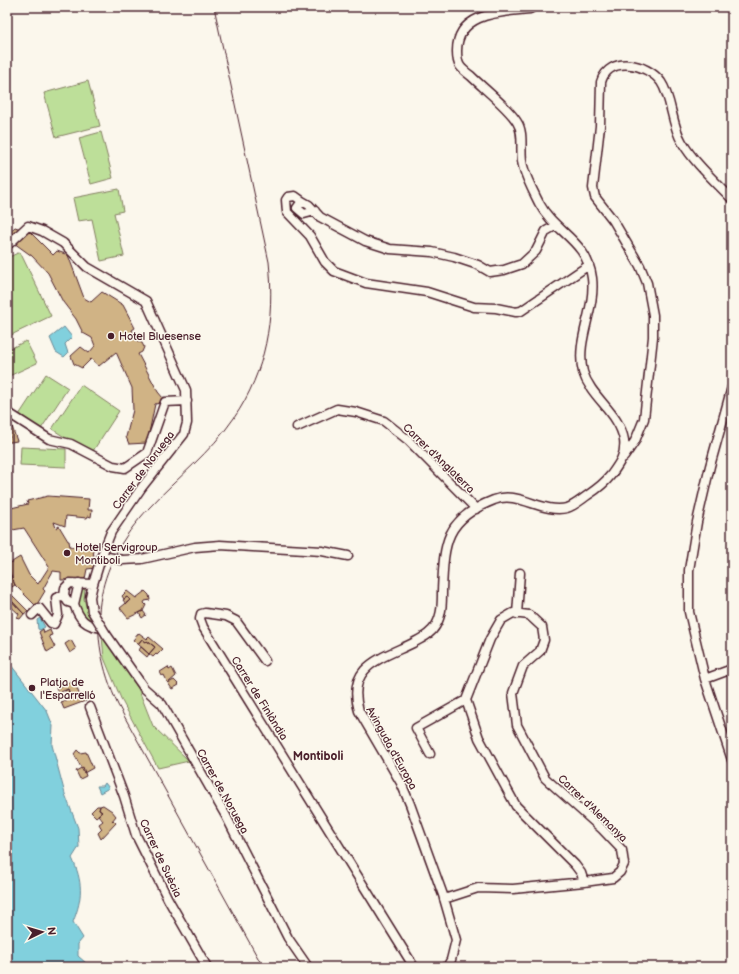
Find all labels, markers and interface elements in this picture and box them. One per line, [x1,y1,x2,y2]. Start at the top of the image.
place label: Hotel Bluesense [119,330,201,343]
marker: Hotel Bluesense [106,331,116,341]
street label: Carrer d'Anglaterra [400,421,477,496]
street label: Carrer de Noruega [110,429,177,512]
place label: Hotel Servigroup Montiboli [75,541,158,567]
marker: Hotel Servigroup Montiboli [62,548,72,558]
street label: Carrer de Finlàndia [229,654,291,743]
place label: Platja de l'Esparrelló [40,676,96,702]
marker: Platja de l'Esparrelló [27,683,37,693]
street label: Avinguda d'Europa [363,704,420,792]
street label: Carrer de Noruega [194,747,251,836]
district label: Montiboli [293,749,343,764]
street label: Carrer d'Alemanya [555,772,630,845]
street label: Carrer de Suècia [137,817,184,899]
north arrow [22,912,62,952]
text: N [45,926,58,936]

